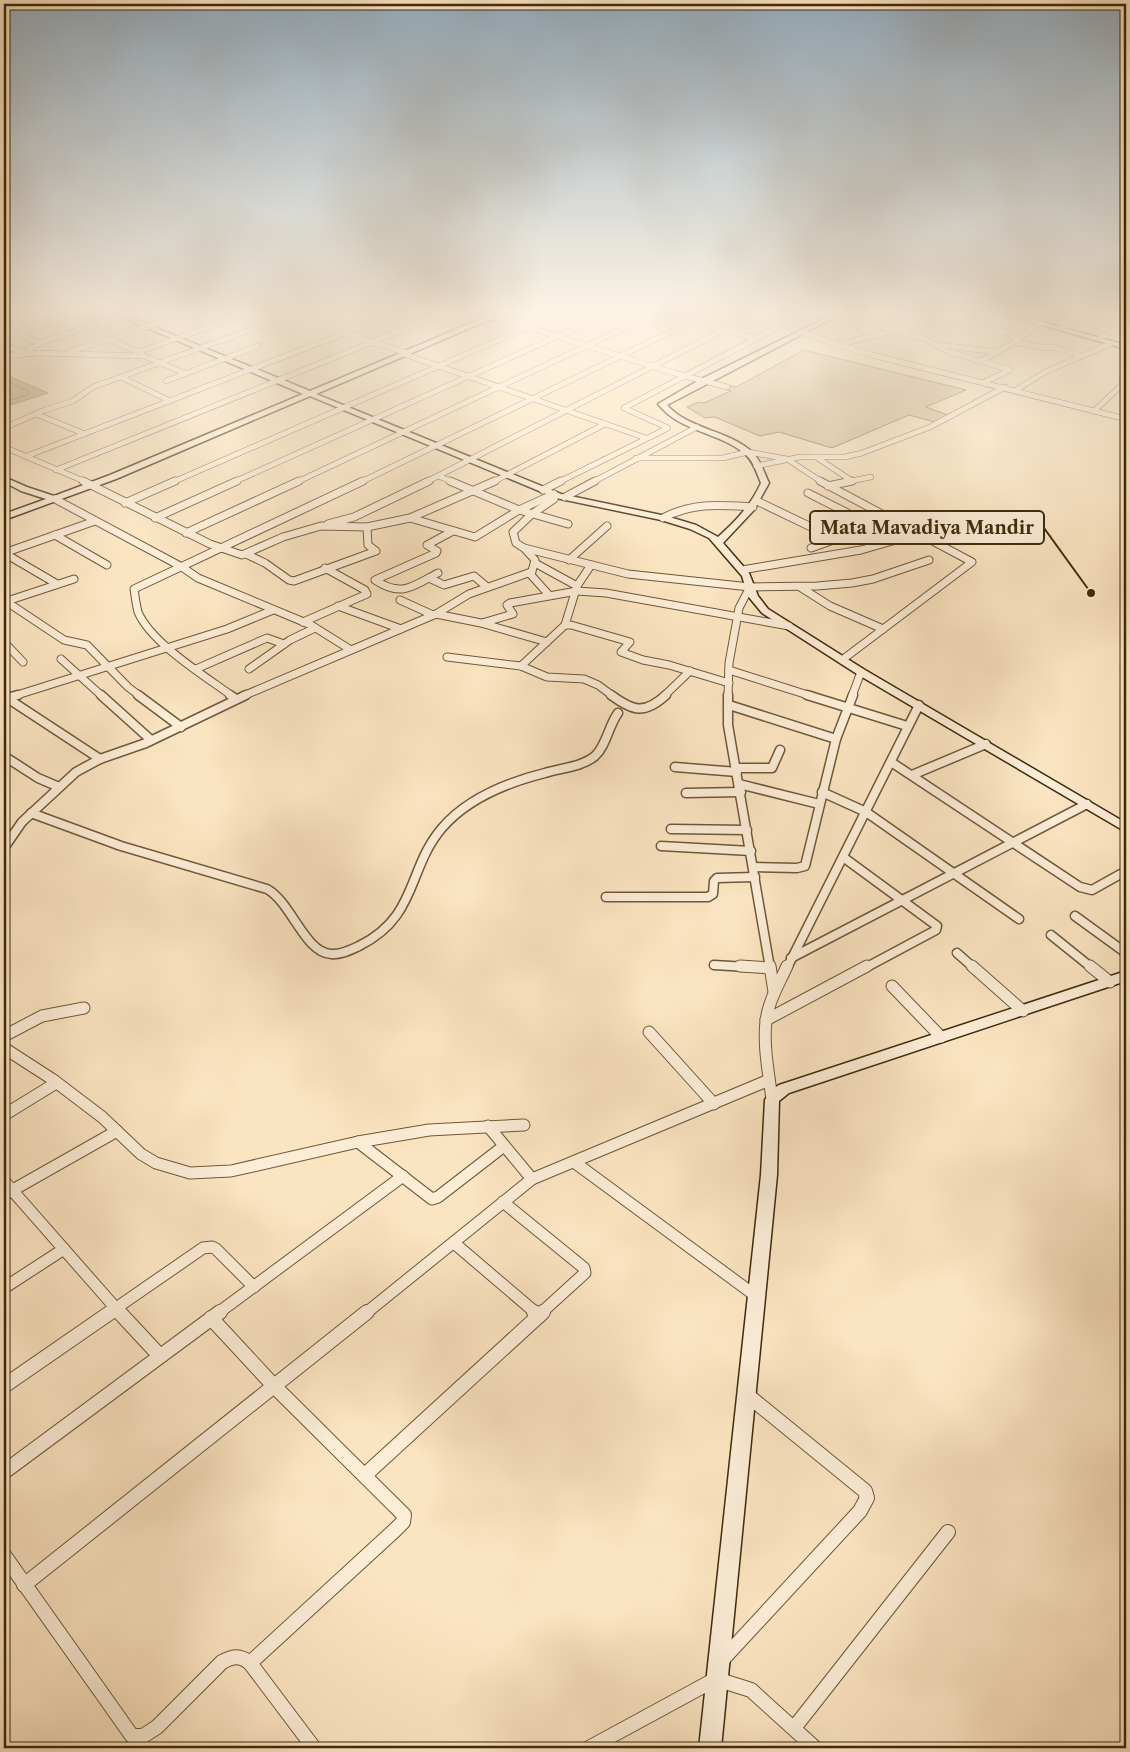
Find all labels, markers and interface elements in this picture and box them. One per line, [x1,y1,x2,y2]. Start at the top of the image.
callout: Mata Mavadiya Mandir [810,511,1044,544]
text: Mata Mavadiya Mandir [820,517,1034,539]

